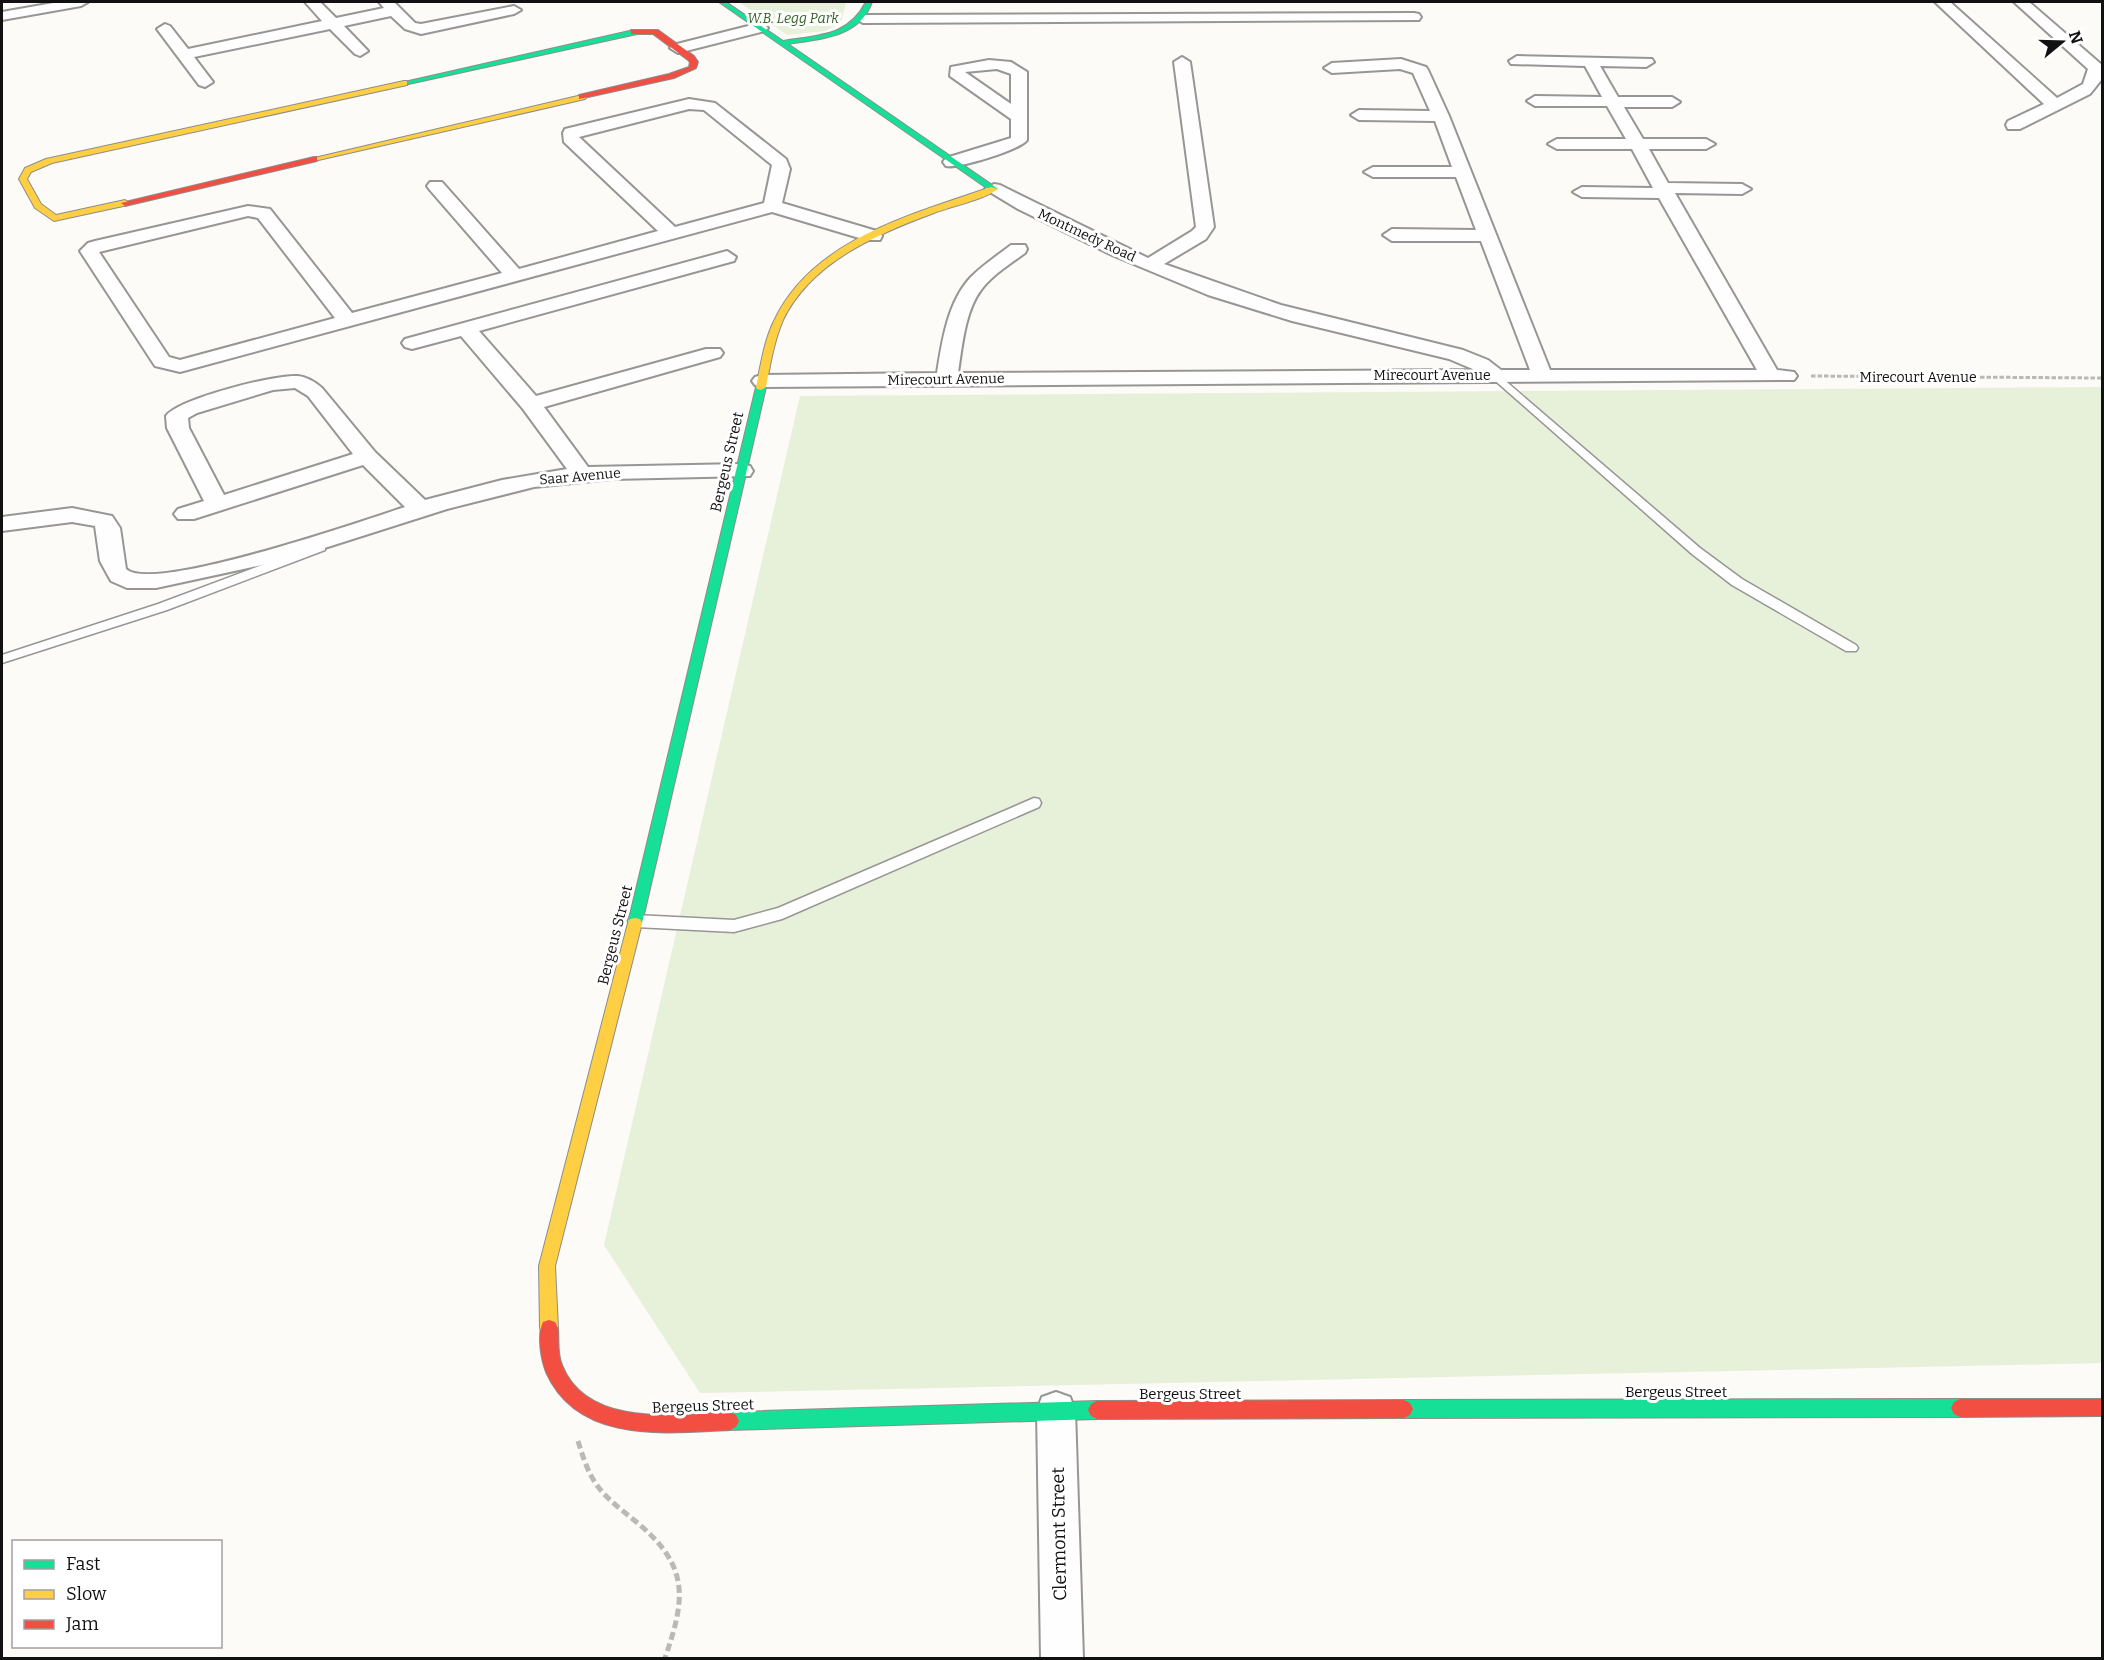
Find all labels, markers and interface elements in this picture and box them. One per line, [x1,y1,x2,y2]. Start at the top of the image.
park label: W.B. Legg Park [747,10,839,27]
north arrow [2032,12,2092,72]
text: N [2065,28,2087,46]
street label: Montmedy Road [1035,205,1139,266]
street label: Mirecourt Avenue [1373,367,1491,384]
street label: Mirecourt Avenue [1859,369,1977,386]
street label: Mirecourt Avenue [887,370,1005,389]
street label: Bergeus Street [707,410,747,514]
street label: Saar Avenue [539,464,621,489]
street label: Bergeus Street [594,883,636,987]
street label: Bergeus Street [1625,1383,1728,1401]
street label: Bergeus Street [1139,1385,1242,1403]
street label: Bergeus Street [652,1395,755,1417]
street label: Clermont Street [1047,1466,1071,1601]
legend [12,1540,222,1648]
text: Fast [66,1553,101,1575]
text: Slow [66,1583,107,1605]
text: Jam [65,1613,99,1635]

